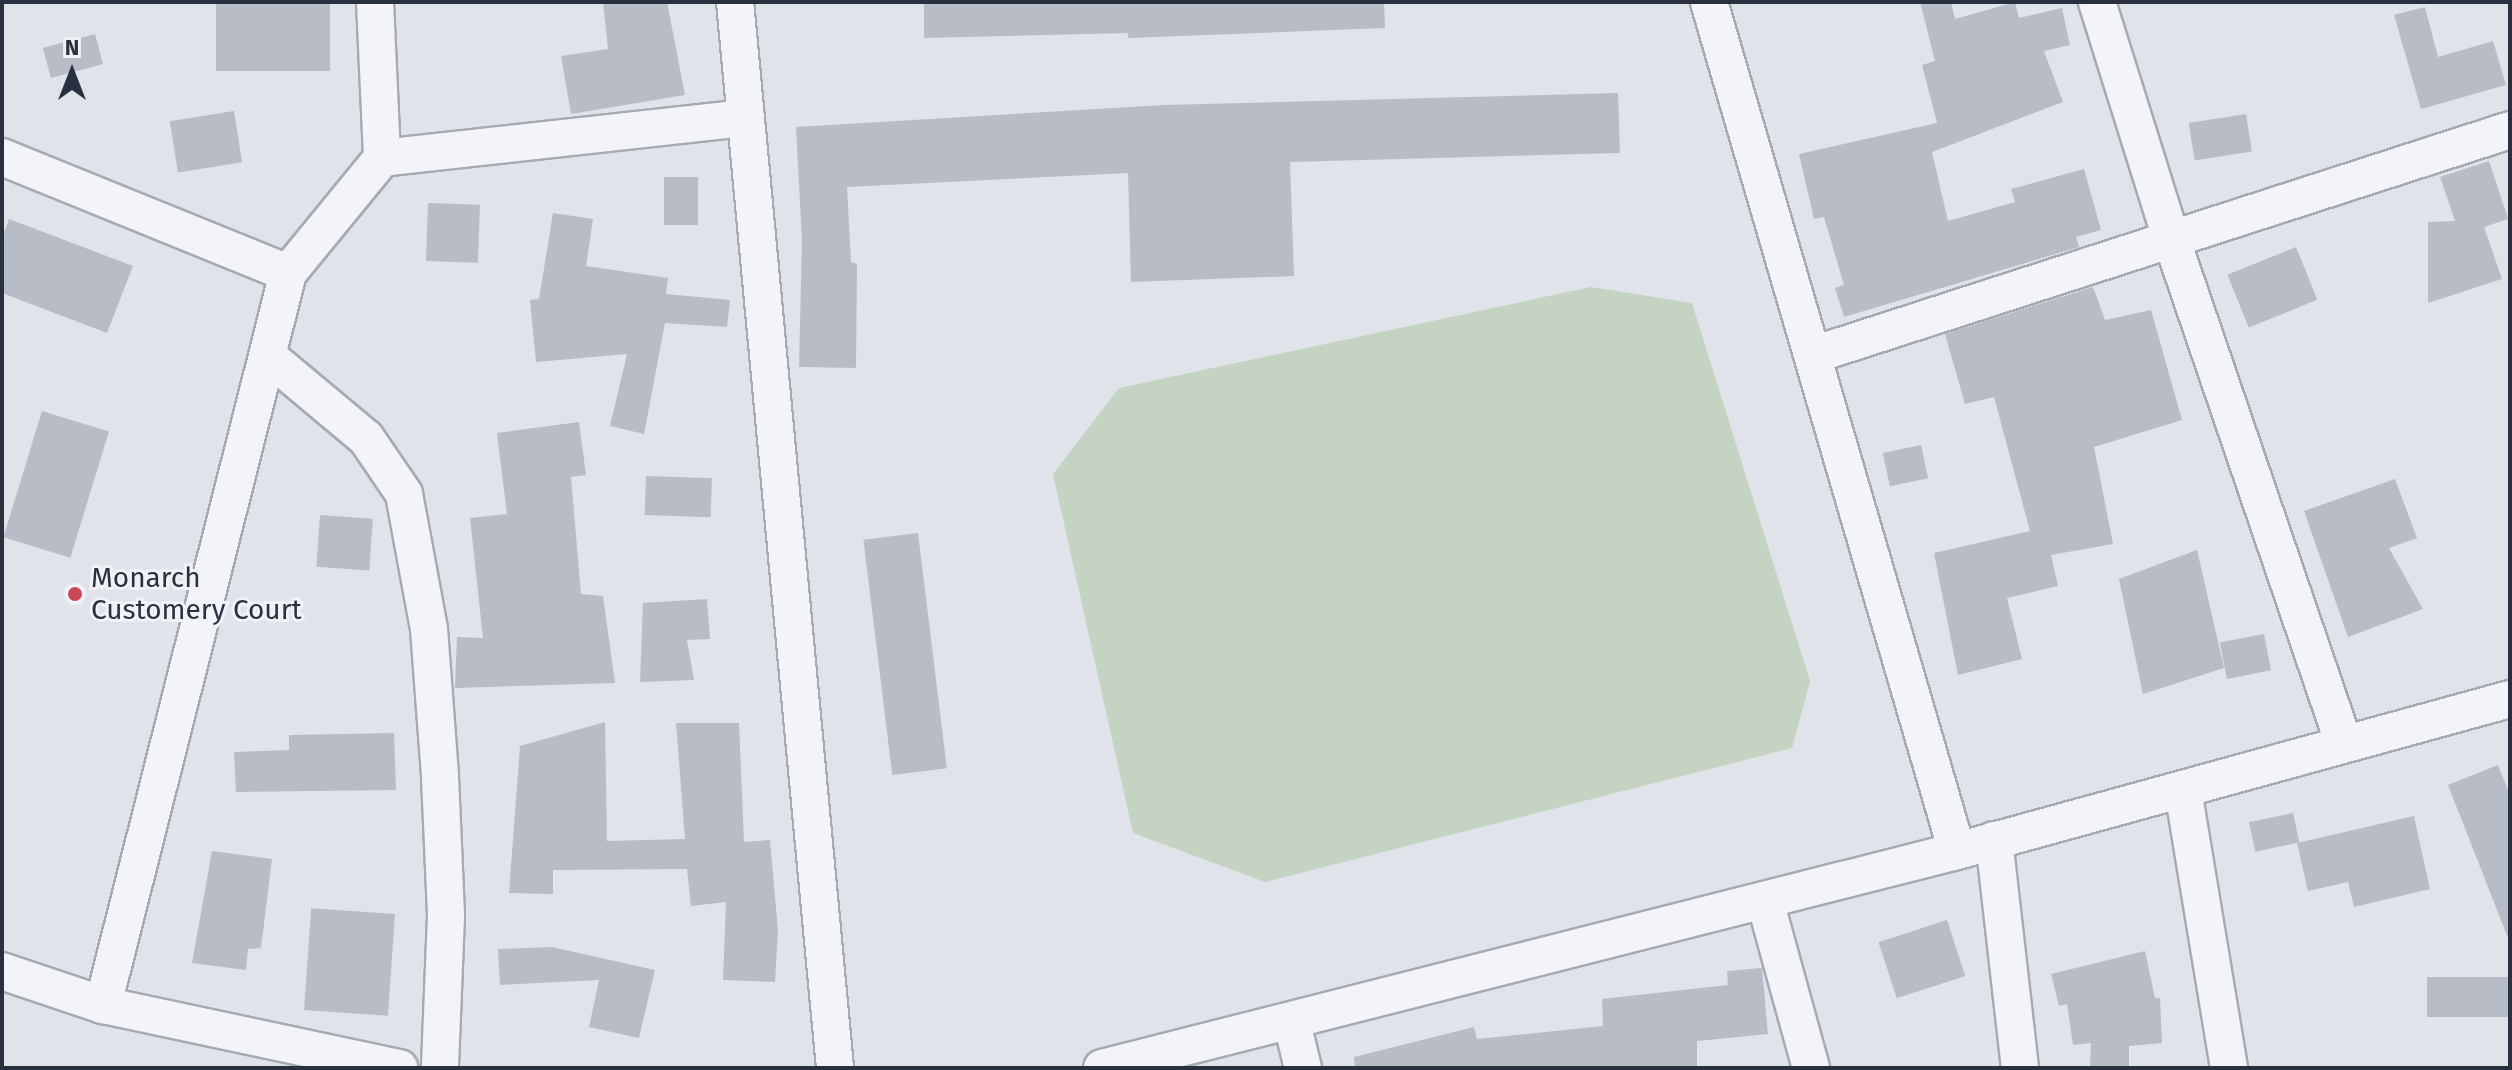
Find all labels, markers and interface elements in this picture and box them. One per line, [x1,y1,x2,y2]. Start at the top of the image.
north arrow [32,32,112,112]
text: N [65,34,79,61]
place label: Monarch Customery Court [91,561,302,627]
marker: Monarch Customery Court [66,585,84,603]

